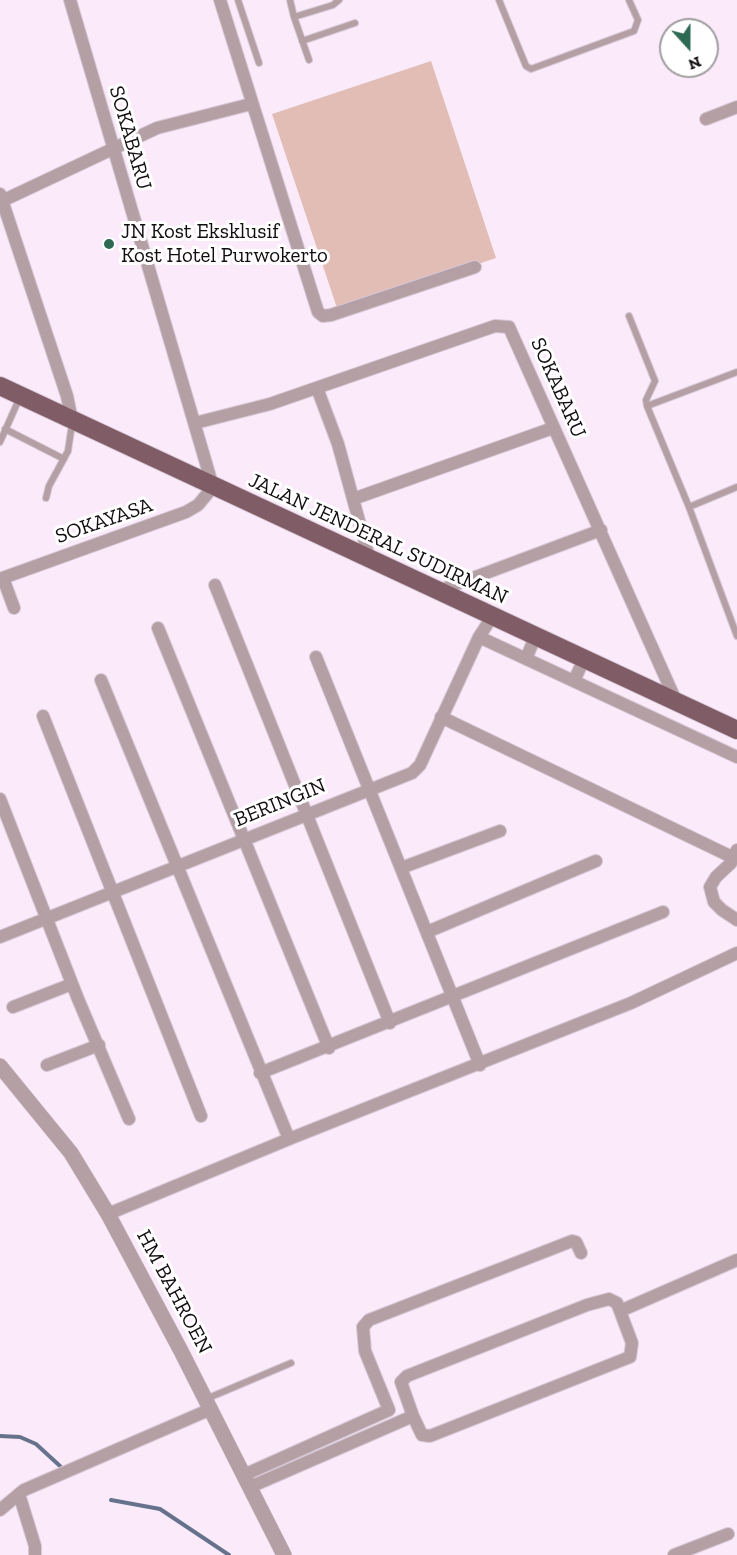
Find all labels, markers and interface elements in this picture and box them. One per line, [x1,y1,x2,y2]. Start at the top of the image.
north arrow [659,18,719,78]
text: N [686,52,704,74]
street label: SOKABARU [103,83,157,193]
place label: JN Kost Eksklusif Kost Hotel Purwokerto [121,219,328,269]
marker: JN Kost Eksklusif Kost Hotel Purwokerto [102,237,116,251]
street label: SOKABARU [525,334,591,442]
street label: JALAN JENDERAL SUDIRMAN [244,468,512,610]
street label: SOKAYASA [52,493,156,549]
street label: BERINGIN [230,773,330,833]
street label: HM BAHROEN [131,1226,217,1358]

